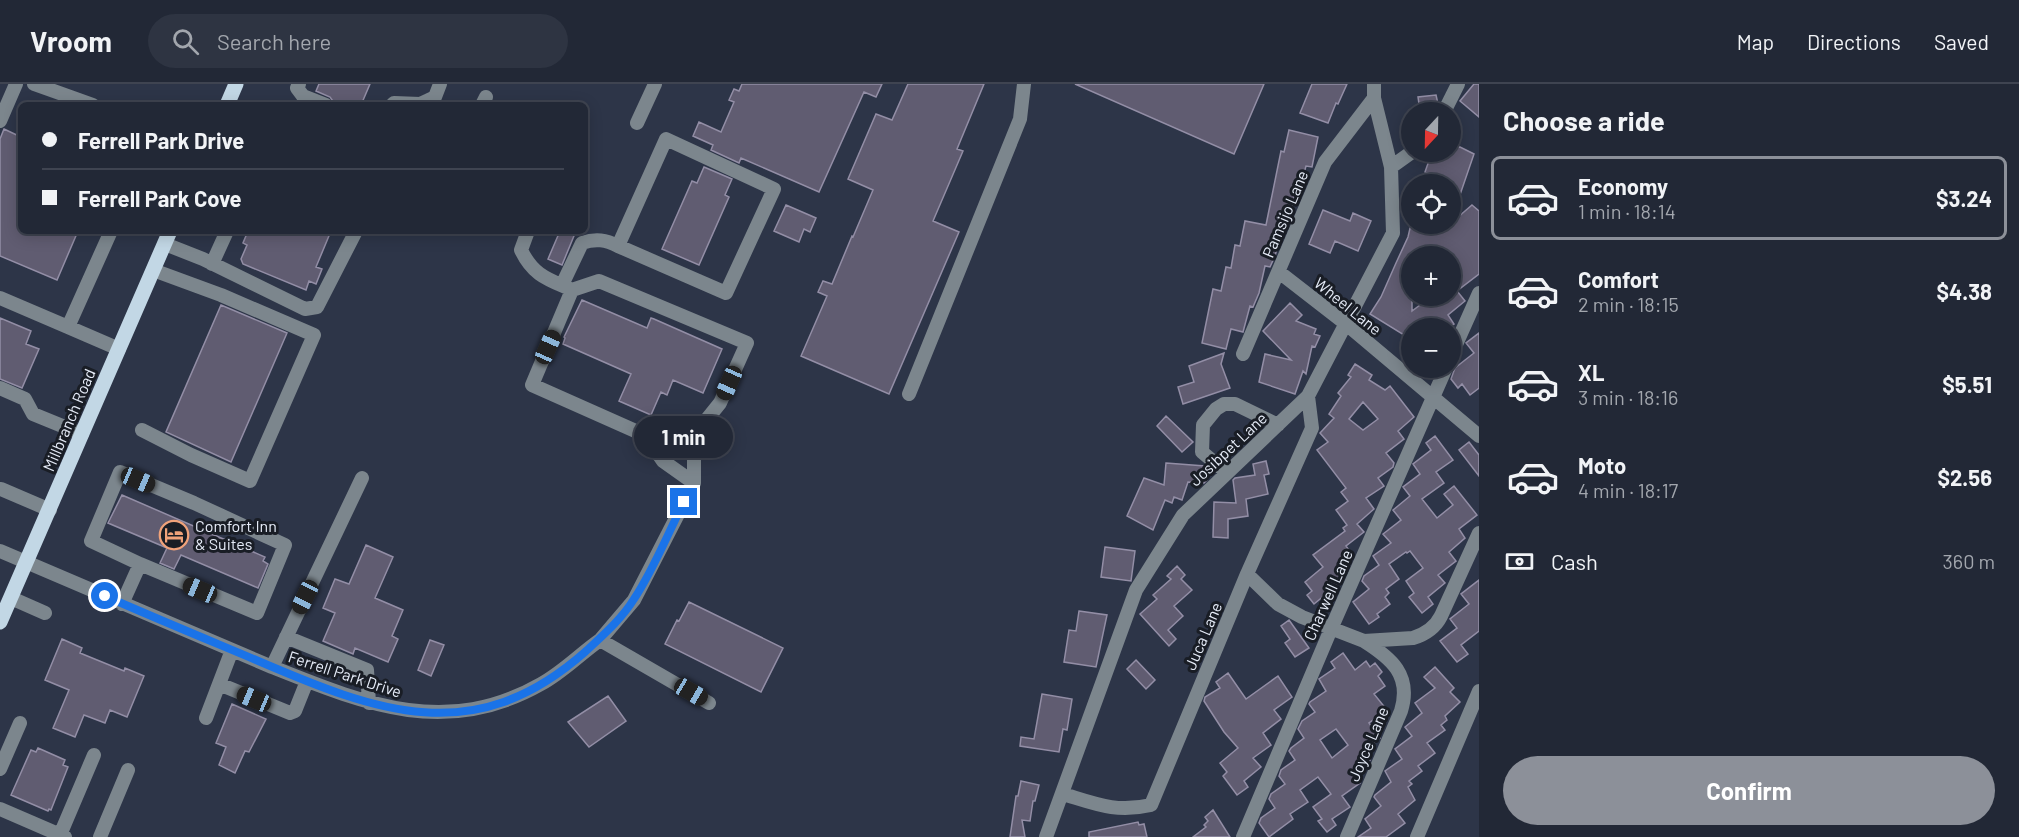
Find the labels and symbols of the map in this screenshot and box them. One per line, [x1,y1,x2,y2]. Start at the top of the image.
north arrow [1401,102,1461,162]
street label: Pamsijo Lane [1258,167,1311,260]
street label: Wheel Lane [1311,273,1386,338]
car [532,327,564,367]
car [713,363,745,403]
street label: Millbranch Road [38,366,99,474]
street label: Josibpet Lane [1185,408,1270,489]
callout: 1 min [634,415,734,457]
car [118,465,158,495]
route end [670,488,697,515]
place label: Comfort Inn & Suites [195,516,277,553]
hotel icon: Comfort Inn & Suites [158,519,190,551]
street label: Charwell Lane [1299,546,1356,643]
car [180,575,220,605]
car [289,577,321,617]
route start [91,582,118,609]
street label: Juca Lane [1180,599,1225,673]
street label: Ferrell Park Drive [286,646,404,701]
car [671,675,711,709]
car [234,684,274,714]
street label: Joyce Lane [1343,704,1392,784]

